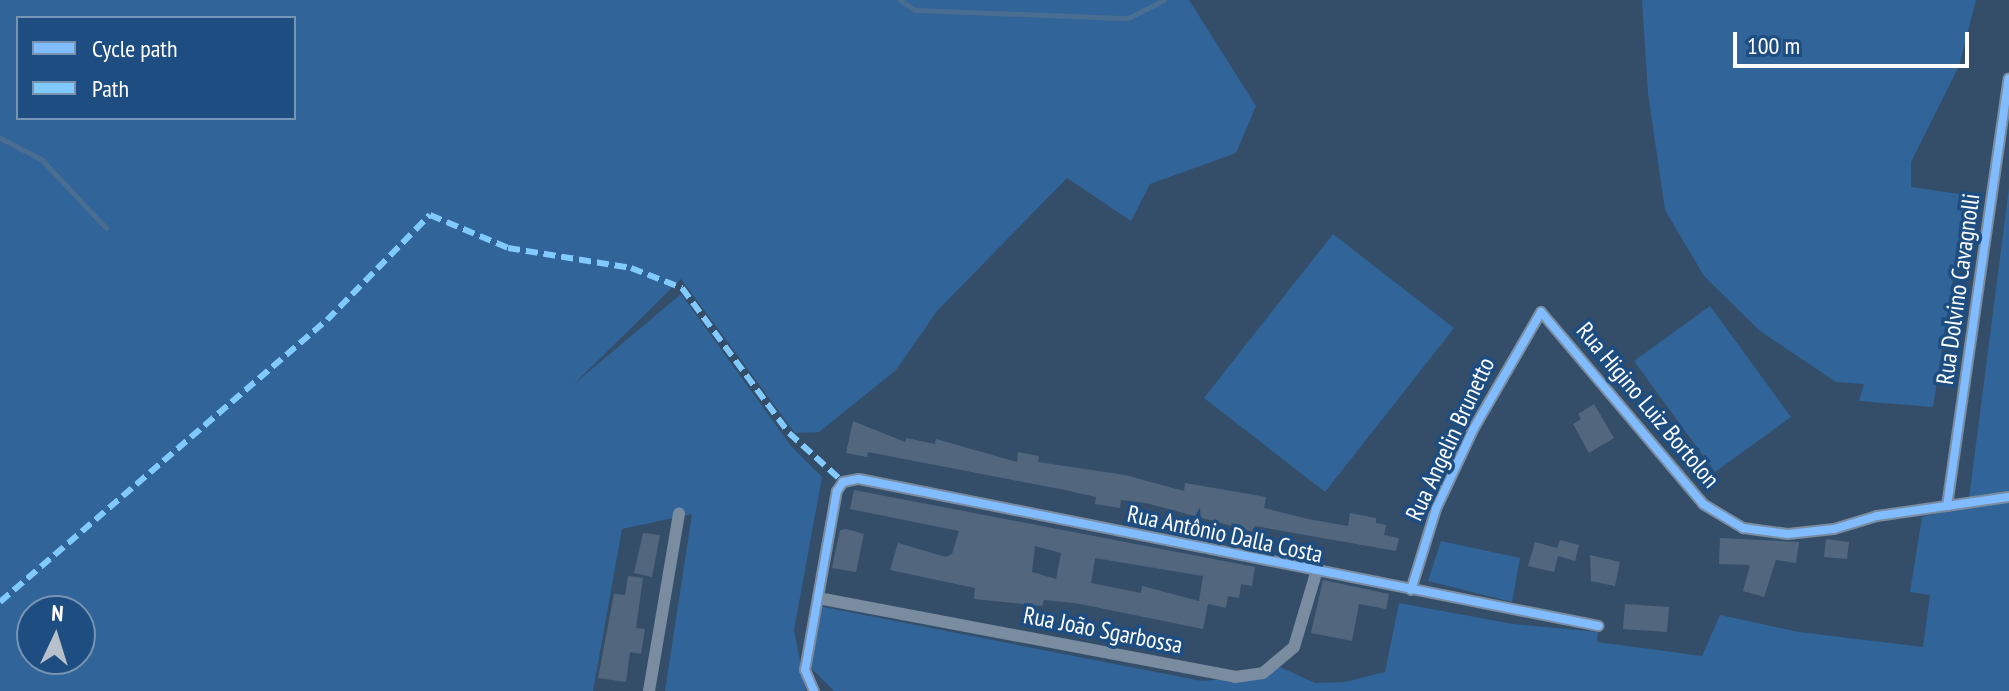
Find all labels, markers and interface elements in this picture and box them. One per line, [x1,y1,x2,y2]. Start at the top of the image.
legend [16,16,296,120]
scale bar [1737,16,1973,66]
text: 100 m [1747,30,1800,61]
text: Cycle path [92,33,178,64]
text: Path [92,73,129,104]
street label: Rua Dolvino Cavagnolli [1930,192,1986,386]
street label: Rua Higino Luiz Bortolon [1570,316,1726,494]
street label: Rua Angelin Brunetto [1399,353,1501,525]
street label: Rua Antônio Dalla Costa [1124,499,1326,569]
north arrow [16,595,96,675]
text: N [51,599,64,627]
street label: Rua João Sgarbossa [1021,600,1185,660]

